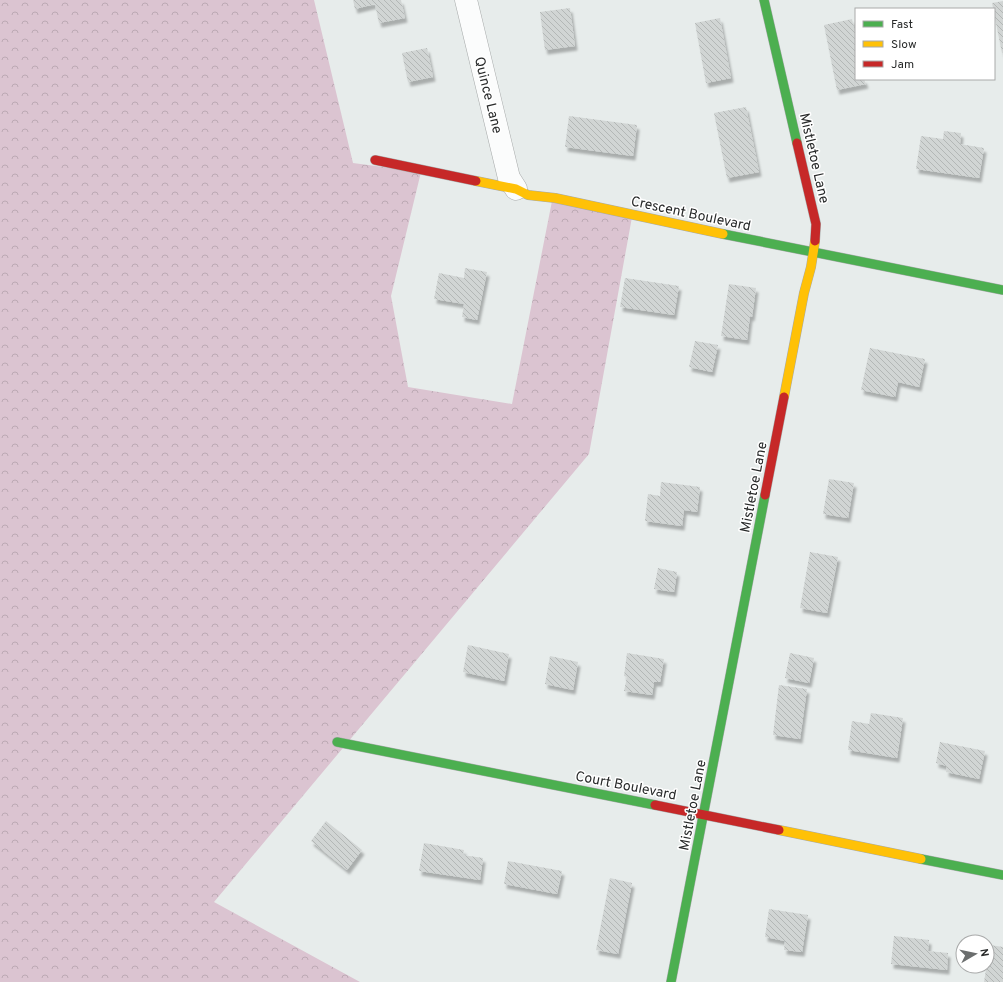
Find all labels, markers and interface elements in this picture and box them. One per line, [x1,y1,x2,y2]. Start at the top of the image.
legend [855,8,995,80]
text: Fast [891,17,913,33]
text: Slow [891,37,917,53]
street label: Quince Lane [470,55,505,136]
text: Jam [891,57,914,73]
street label: Mistletoe Lane [795,111,832,205]
street label: Crescent Boulevard [629,193,752,235]
street label: Mistletoe Lane [737,440,772,534]
street label: Mistletoe Lane [676,758,711,852]
street label: Court Boulevard [574,768,678,805]
north arrow [955,934,995,974]
text: N [976,948,991,958]

